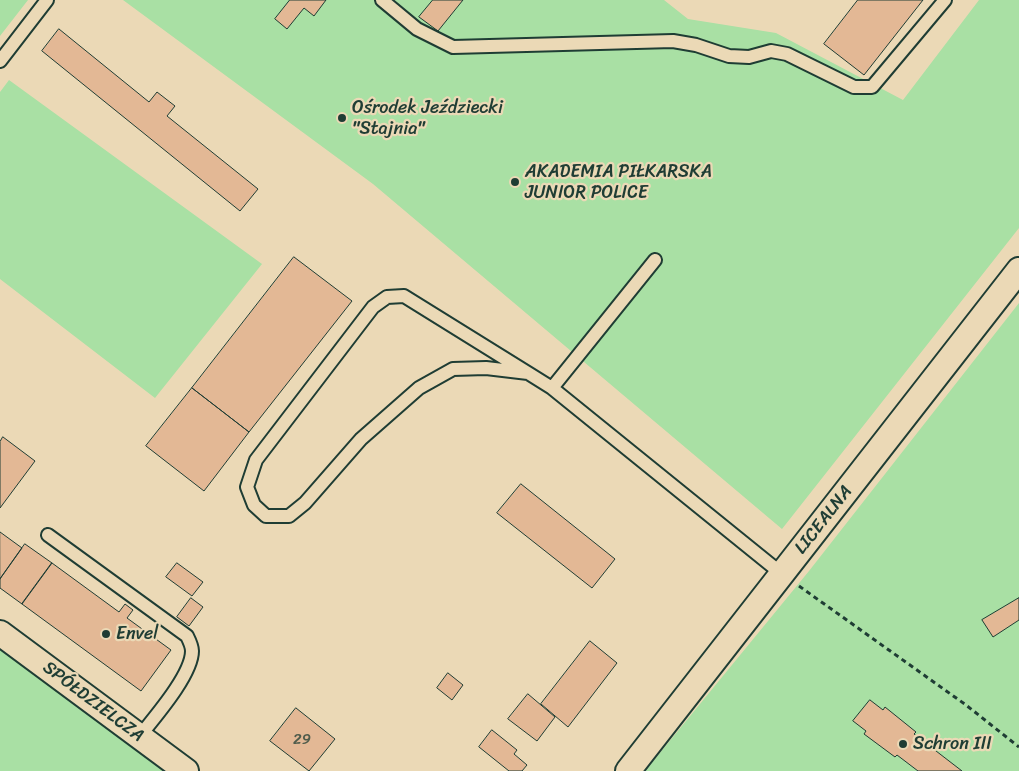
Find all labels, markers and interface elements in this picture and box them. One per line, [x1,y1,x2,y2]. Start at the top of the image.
place label: Ośrodek Jeździecki "Stajnia" [352,97,503,140]
marker: Ośrodek Jeździecki "Stajnia" [336,112,348,124]
place label: AKADEMIA PIŁKARSKA JUNIOR POLICE [525,161,712,203]
marker: AKADEMIA PIŁKARSKA JUNIOR POLICE [509,176,521,188]
street label: LICEALNA [791,481,857,559]
place label: Envel [116,623,158,645]
marker: Envel [100,628,112,640]
street label: SPÓŁDZIELCZA [38,657,148,747]
house number: 29 [293,731,311,749]
place label: Schron III [913,733,992,755]
marker: Schron III [897,738,909,750]

